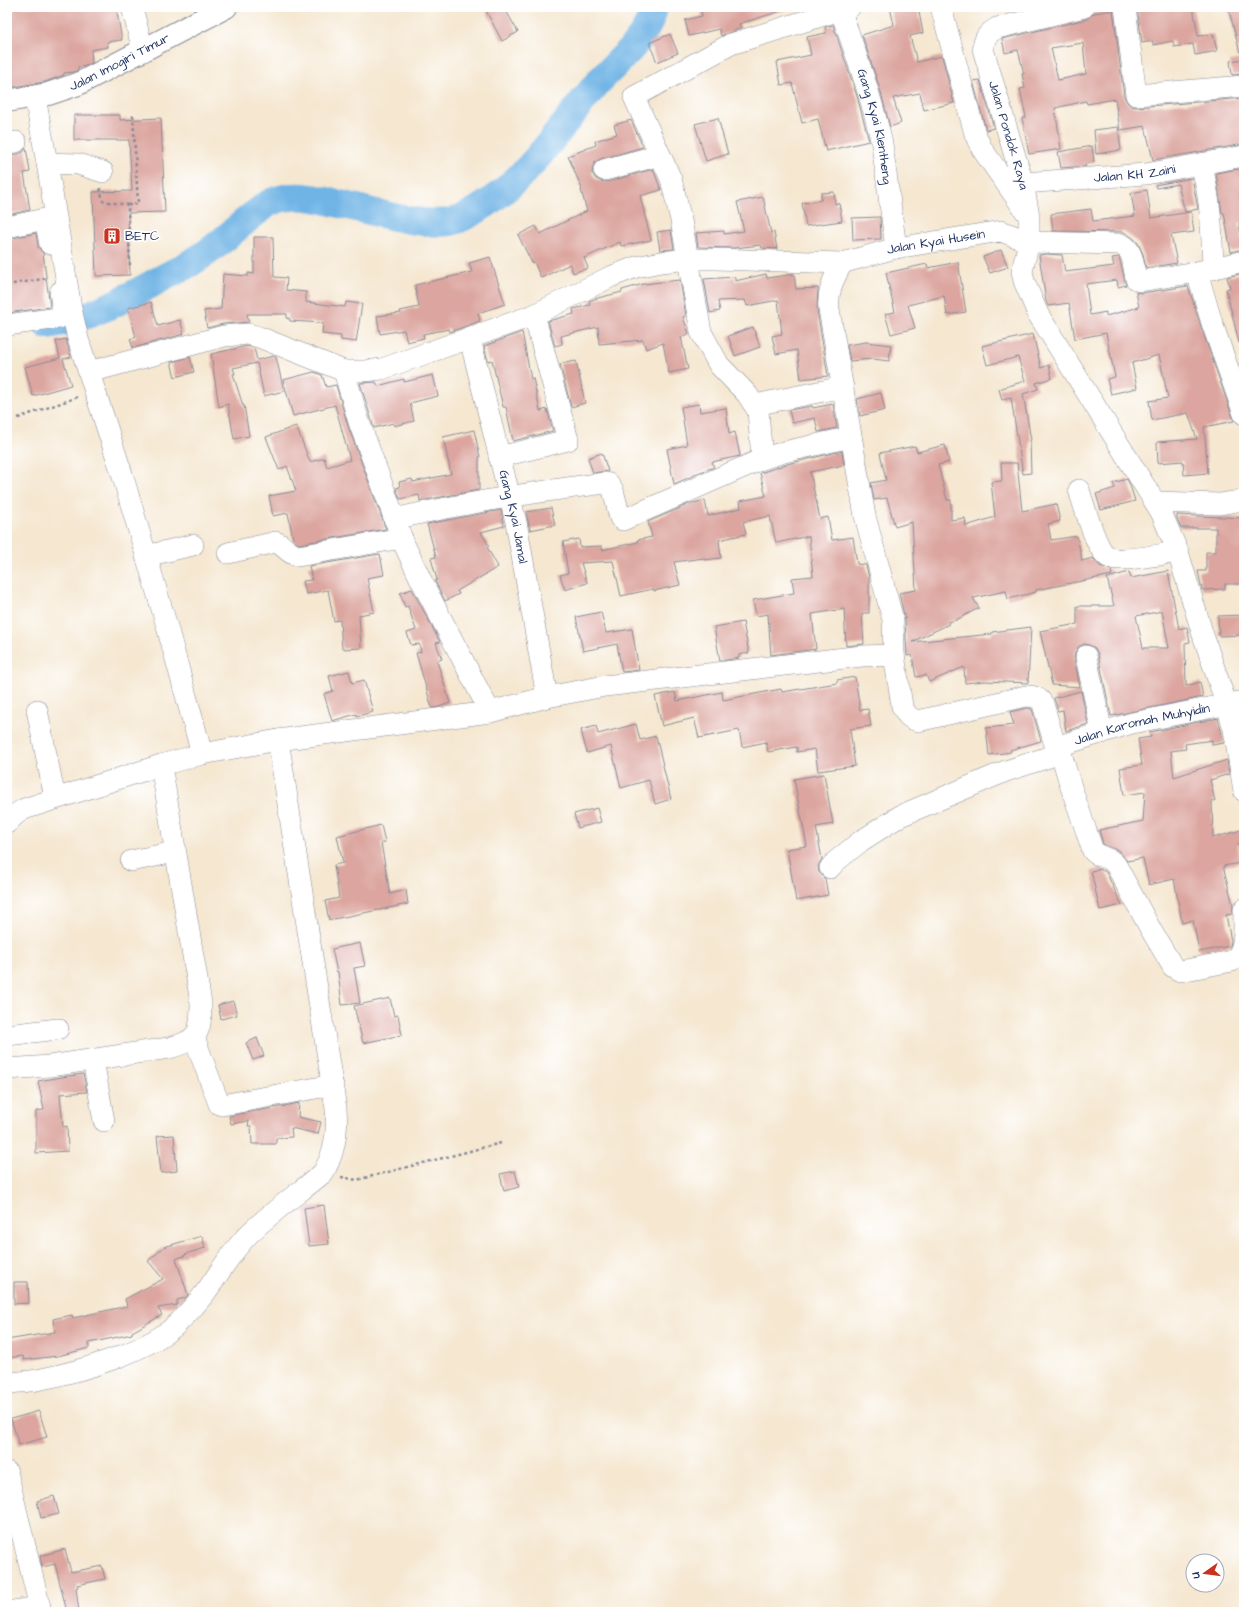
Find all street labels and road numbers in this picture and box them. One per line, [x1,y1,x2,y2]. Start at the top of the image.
street label: Jalan Imogiri Timur [67,29,173,95]
street label: Gang Kyai Klentheng [852,67,896,186]
street label: Jalan Pondok Raya [984,79,1033,191]
street label: Jalan KH Zaini [1093,160,1177,187]
street label: Jalan Kyai Husein [885,225,987,259]
street label: Gang Kyai Jamal [494,468,532,565]
street label: Jalan Karomah Muhyidin [1072,699,1212,750]

